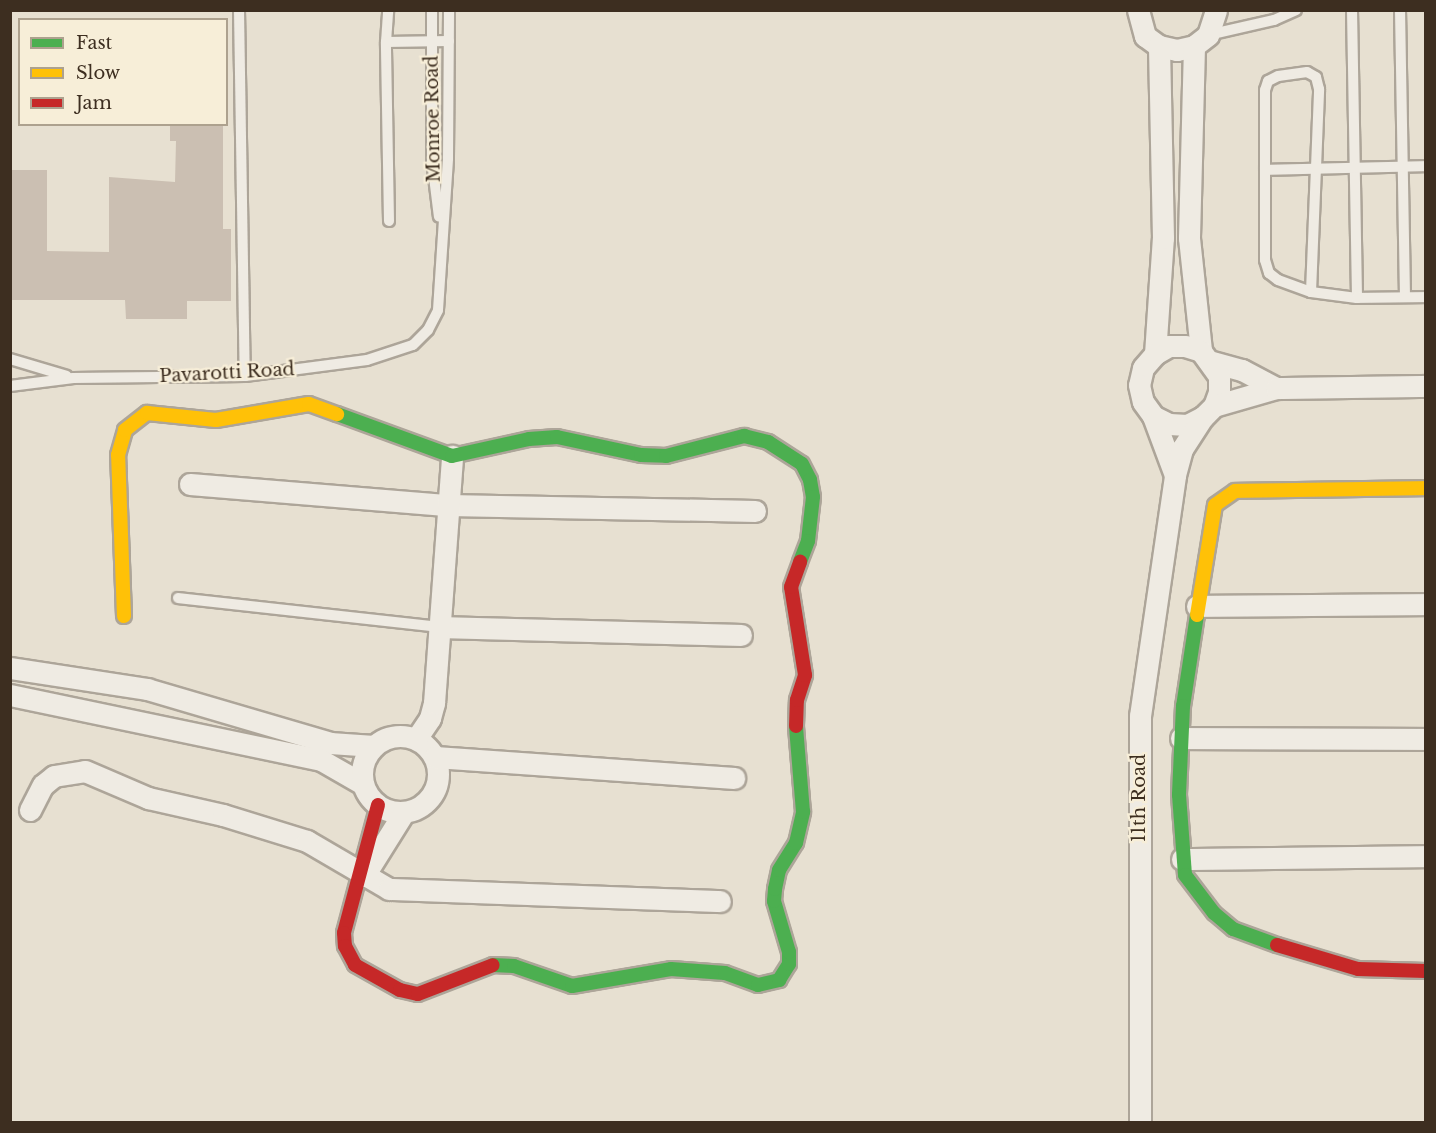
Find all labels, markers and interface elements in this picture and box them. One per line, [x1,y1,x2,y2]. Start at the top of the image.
legend [18,18,228,126]
text: Fast [76,32,112,54]
street label: Monroe Road [421,55,445,183]
text: Slow [76,62,120,84]
text: Jam [76,92,112,114]
street label: Pavarotti Road [159,359,295,387]
street label: 11th Road [1128,754,1150,842]

